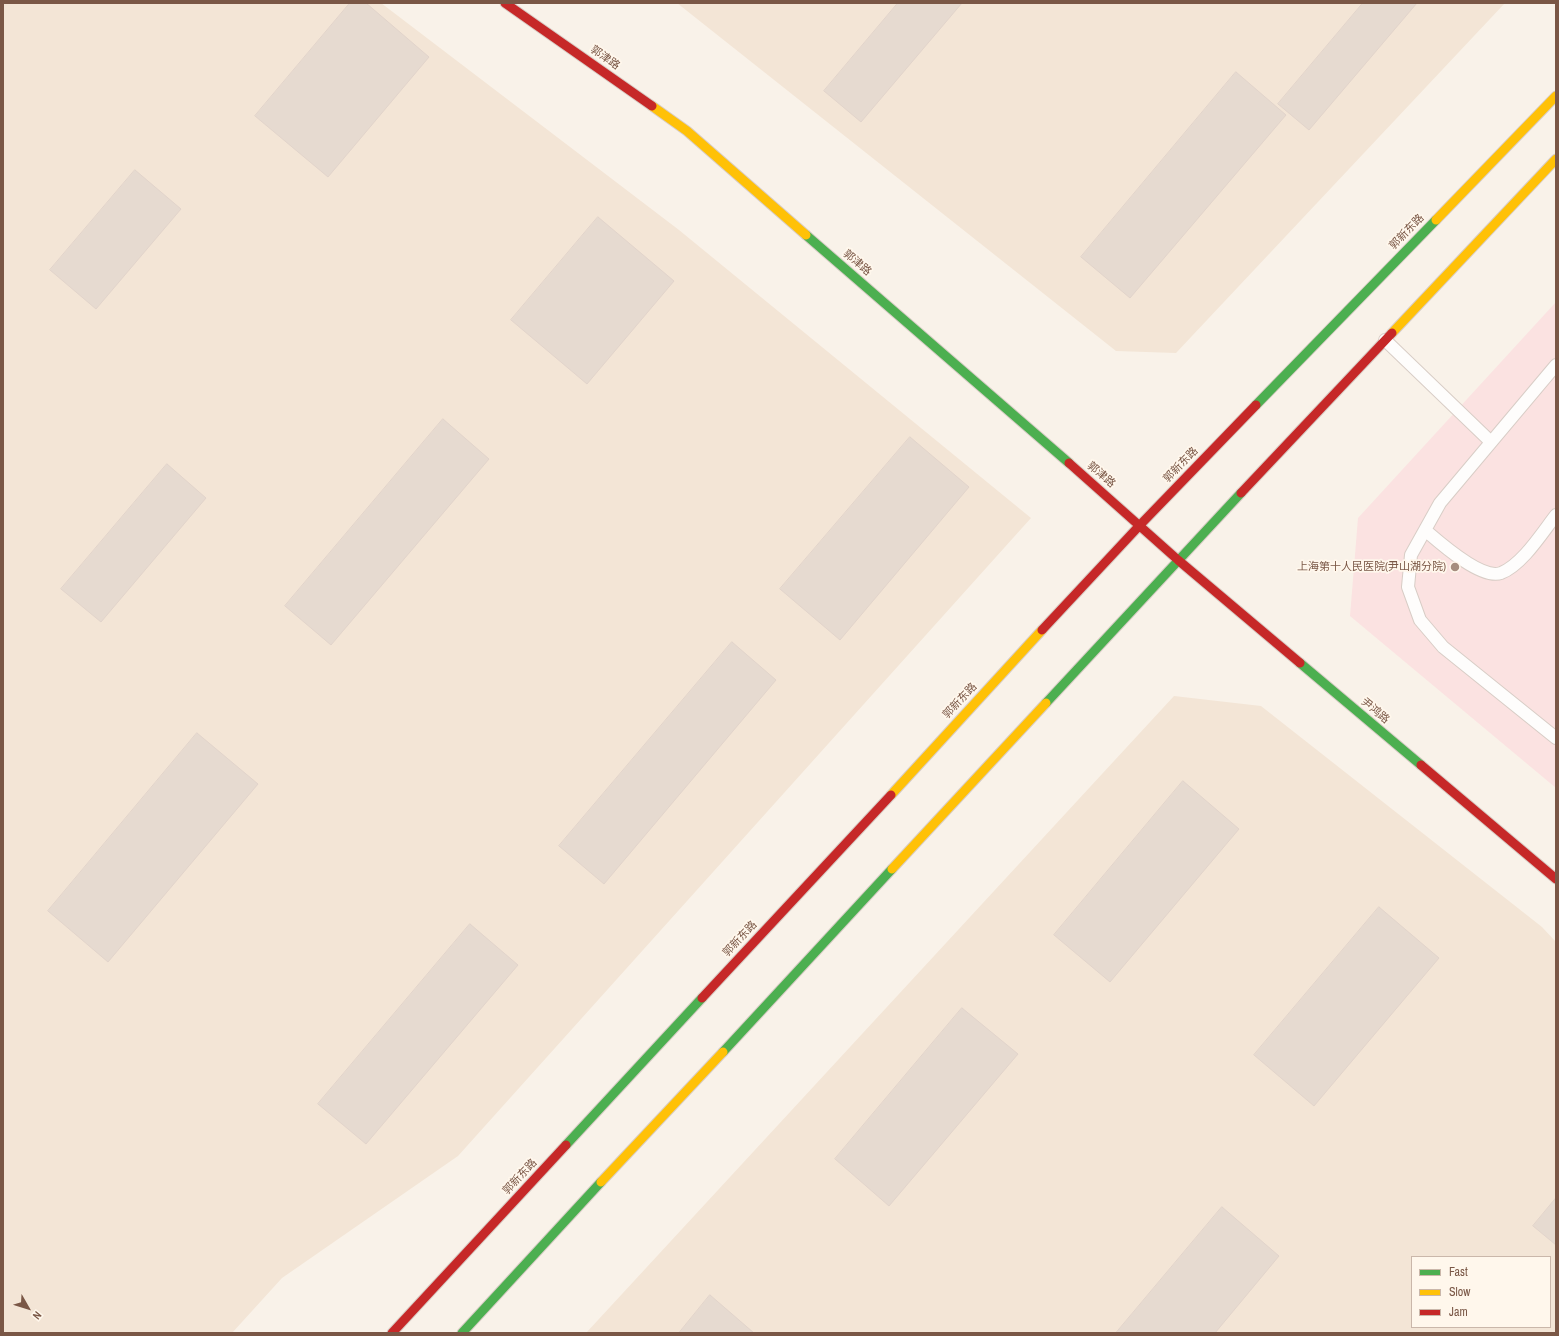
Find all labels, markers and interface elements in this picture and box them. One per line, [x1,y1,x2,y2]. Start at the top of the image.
street label: 郭津路 [588,43,622,73]
street label: 郭新东路 [1387,212,1427,252]
street label: 郭津路 [840,247,874,279]
street label: 郭新东路 [1161,445,1201,485]
street label: 郭津路 [1084,459,1118,491]
place label: 上海第十人民医院(尹山湖分院) [1297,560,1446,574]
marker: 上海第十人民医院(尹山湖分院) [1449,561,1461,573]
street label: 郭新东路 [940,680,980,722]
street label: 尹鸿路 [1358,695,1392,727]
street label: 郭新东路 [720,918,760,960]
street label: 郭新东路 [500,1156,540,1198]
legend [1411,1256,1551,1328]
text: Fast [1449,1264,1468,1280]
text: Slow [1449,1284,1470,1300]
north arrow [8,1288,48,1328]
text: Jam [1449,1304,1468,1320]
text: N [30,1309,45,1322]

